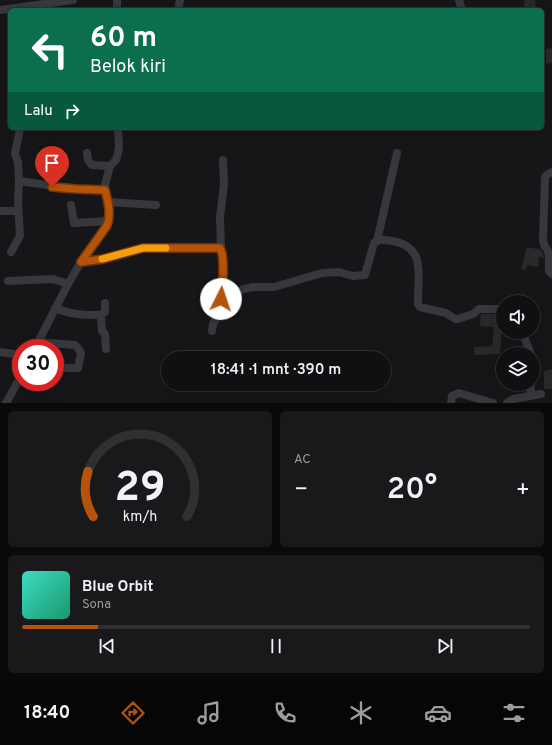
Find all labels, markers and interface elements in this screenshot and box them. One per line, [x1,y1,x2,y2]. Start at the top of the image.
text: 60 m [90,21,157,57]
icon: left [24,24,76,76]
text: Belok kiri [90,56,166,79]
icon: right [61,100,83,122]
text: Lalu [24,102,53,121]
pin [35,146,69,187]
icon: arrive [41,152,63,174]
position arrow [200,278,242,320]
map controls [496,295,540,391]
button: sound [496,295,540,339]
speed limit sign: 30 [12,339,64,391]
button: layers [496,347,540,391]
text: 18:41 · 1 mnt · 390 m [211,361,341,380]
text: AC [294,452,311,468]
text: 29 [115,463,166,516]
text: 20° [387,472,437,509]
text: − [294,477,308,504]
text: + [516,477,530,504]
text: km/h [123,508,157,526]
text: Blue Orbit [82,578,153,597]
text: Sona [82,597,111,613]
icon: previous [96,635,118,657]
icon: pause [265,635,287,657]
icon: next [434,635,456,657]
icon: directions [119,699,147,727]
icon: music [195,699,223,727]
icon: phone [271,699,299,727]
icon: climate [347,699,375,727]
icon: car [424,699,452,727]
icon: filters [500,699,528,727]
text: 18:40 [24,702,70,725]

